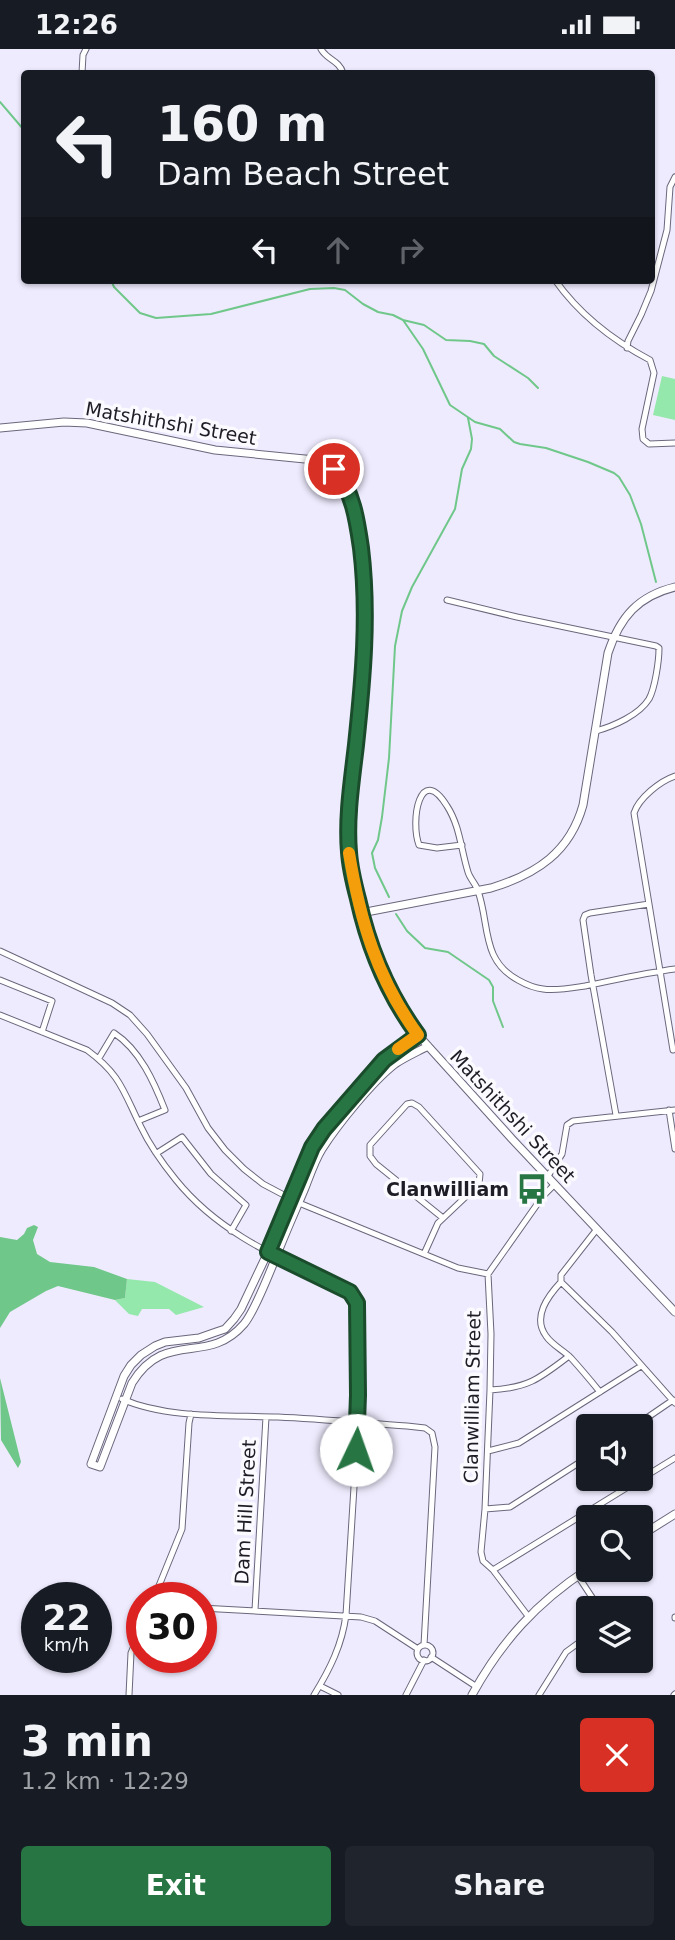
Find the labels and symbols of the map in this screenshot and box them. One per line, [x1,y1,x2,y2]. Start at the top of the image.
street label: Matshithshi Street [84,397,258,449]
pin [304,439,364,499]
street label: Matshithshi Street [446,1045,580,1187]
bus stop icon: Clanwilliam [515,1172,549,1206]
place label: Clanwilliam [386,1178,509,1200]
street label: Clanwilliam Street [459,1310,485,1484]
position arrow [319,1413,393,1487]
street label: Dam Hill Street [230,1439,260,1585]
speed limit sign: 30 [126,1582,217,1673]

